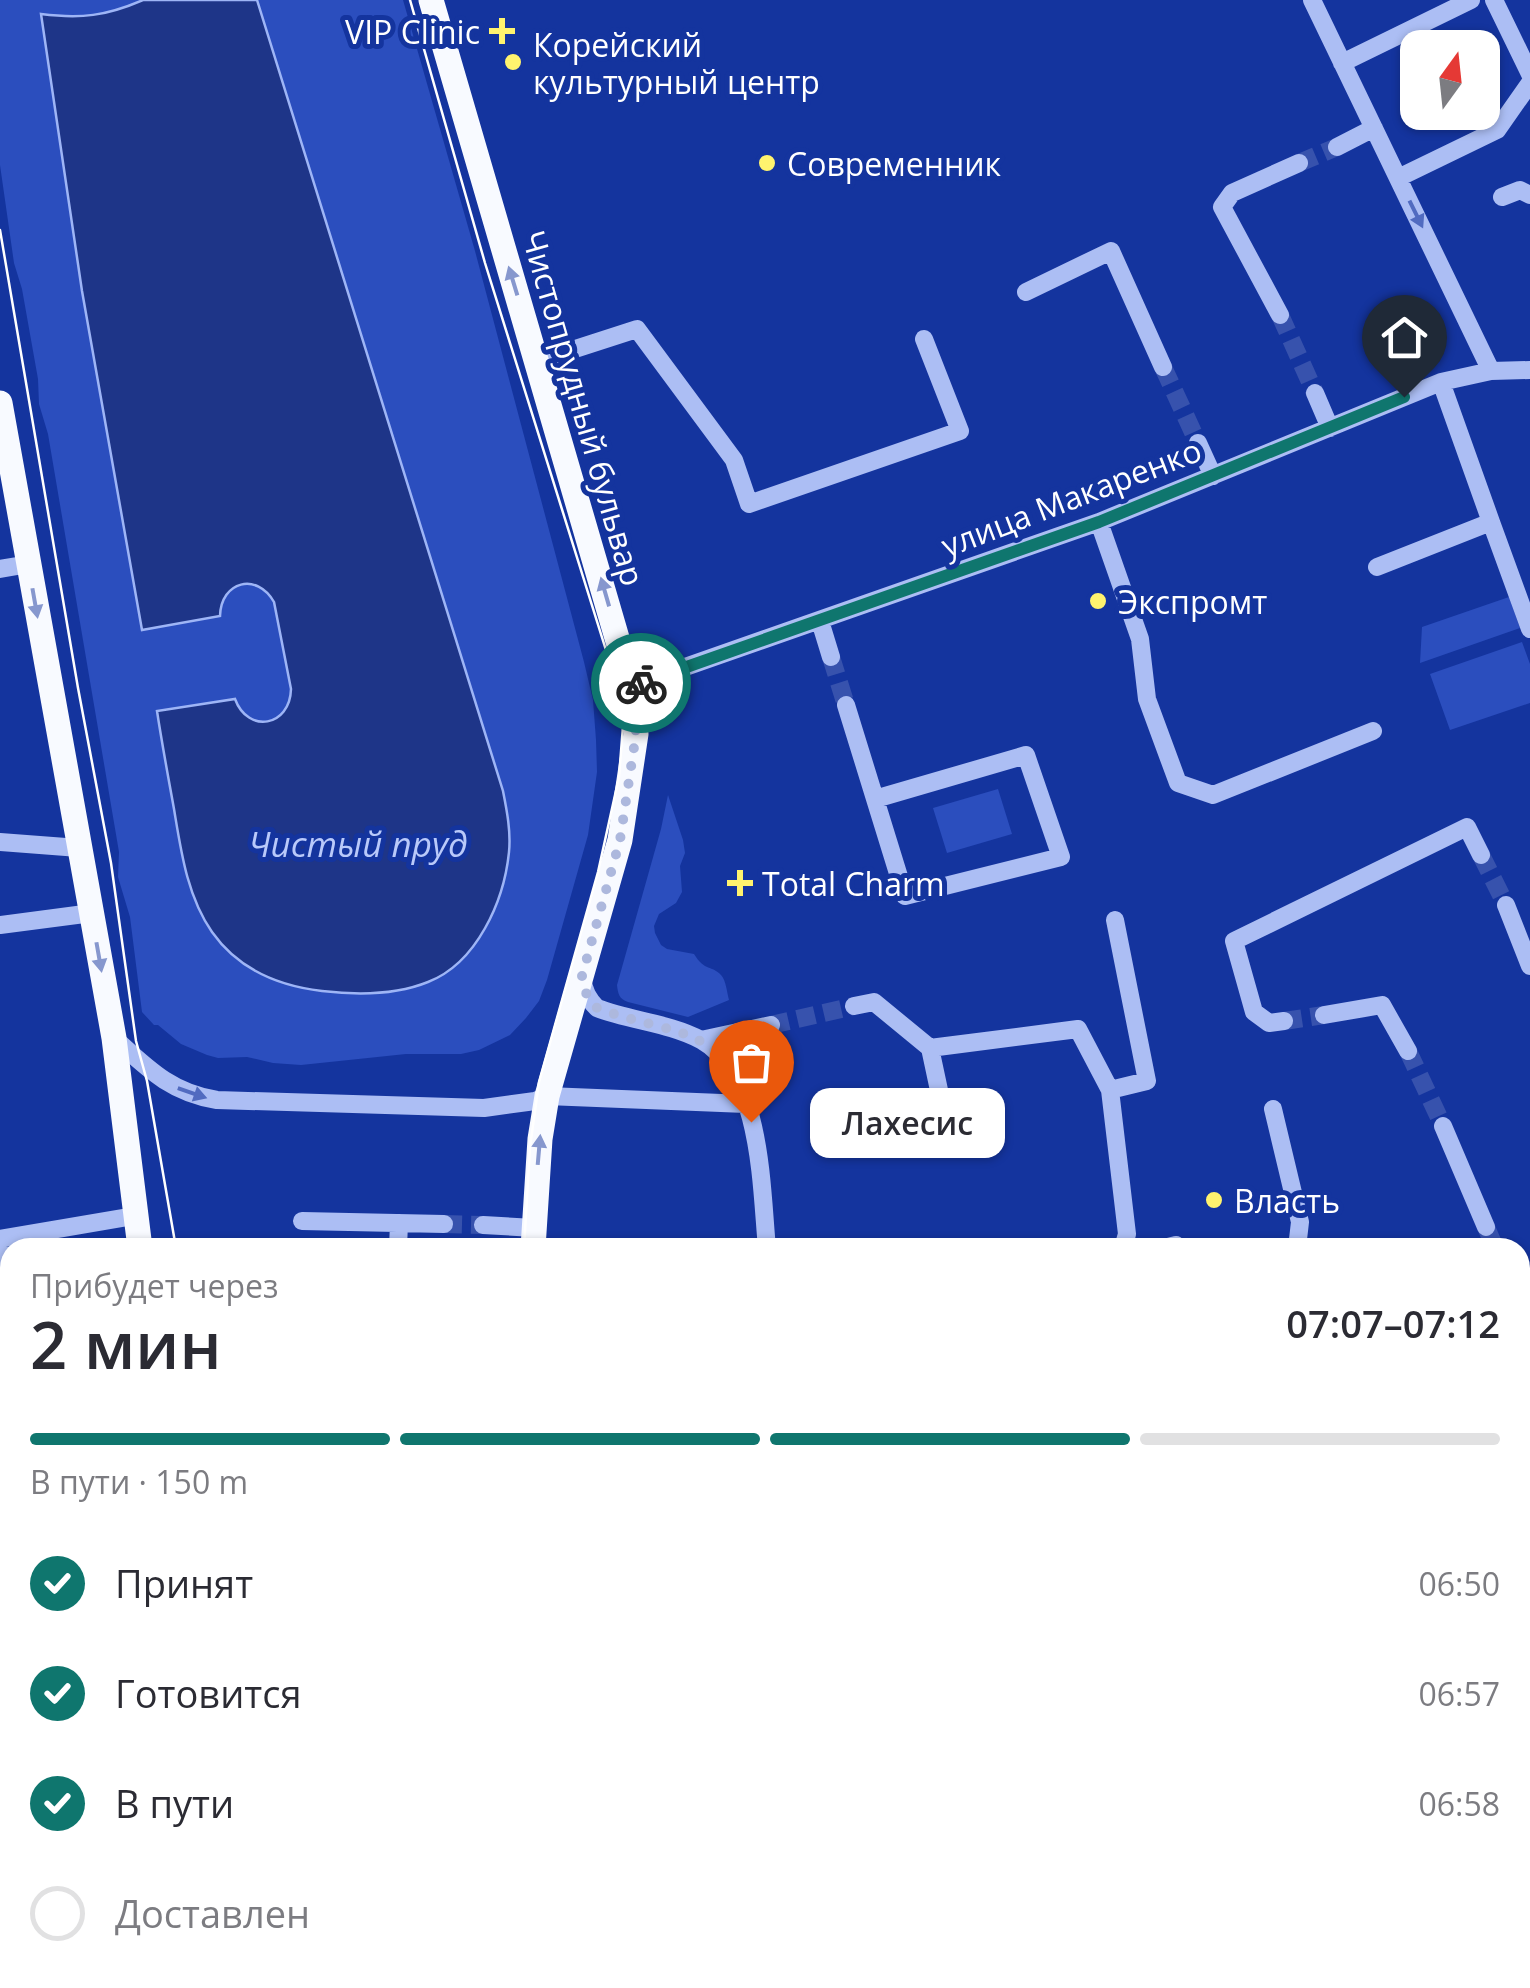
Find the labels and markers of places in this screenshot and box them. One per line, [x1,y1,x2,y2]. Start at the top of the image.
place label: VIP Clinic [345,10,480,53]
marker: VIP Clinic [489,18,515,44]
place label: Корейский культурный центр [533,23,820,103]
marker: Корейский культурный центр [502,51,524,73]
place label: Современник [787,142,1002,185]
marker: Современник [756,152,778,174]
pin [1362,295,1447,398]
place label: Экспромт [1118,580,1267,623]
marker: Экспромт [1087,590,1109,612]
place label: Total Charm [762,862,945,905]
marker: Total Charm [727,870,753,896]
pin [709,1020,794,1123]
callout: Лахесис [811,1087,1006,1157]
place label: Власть [1234,1179,1340,1222]
marker: Власть [1203,1189,1225,1211]

